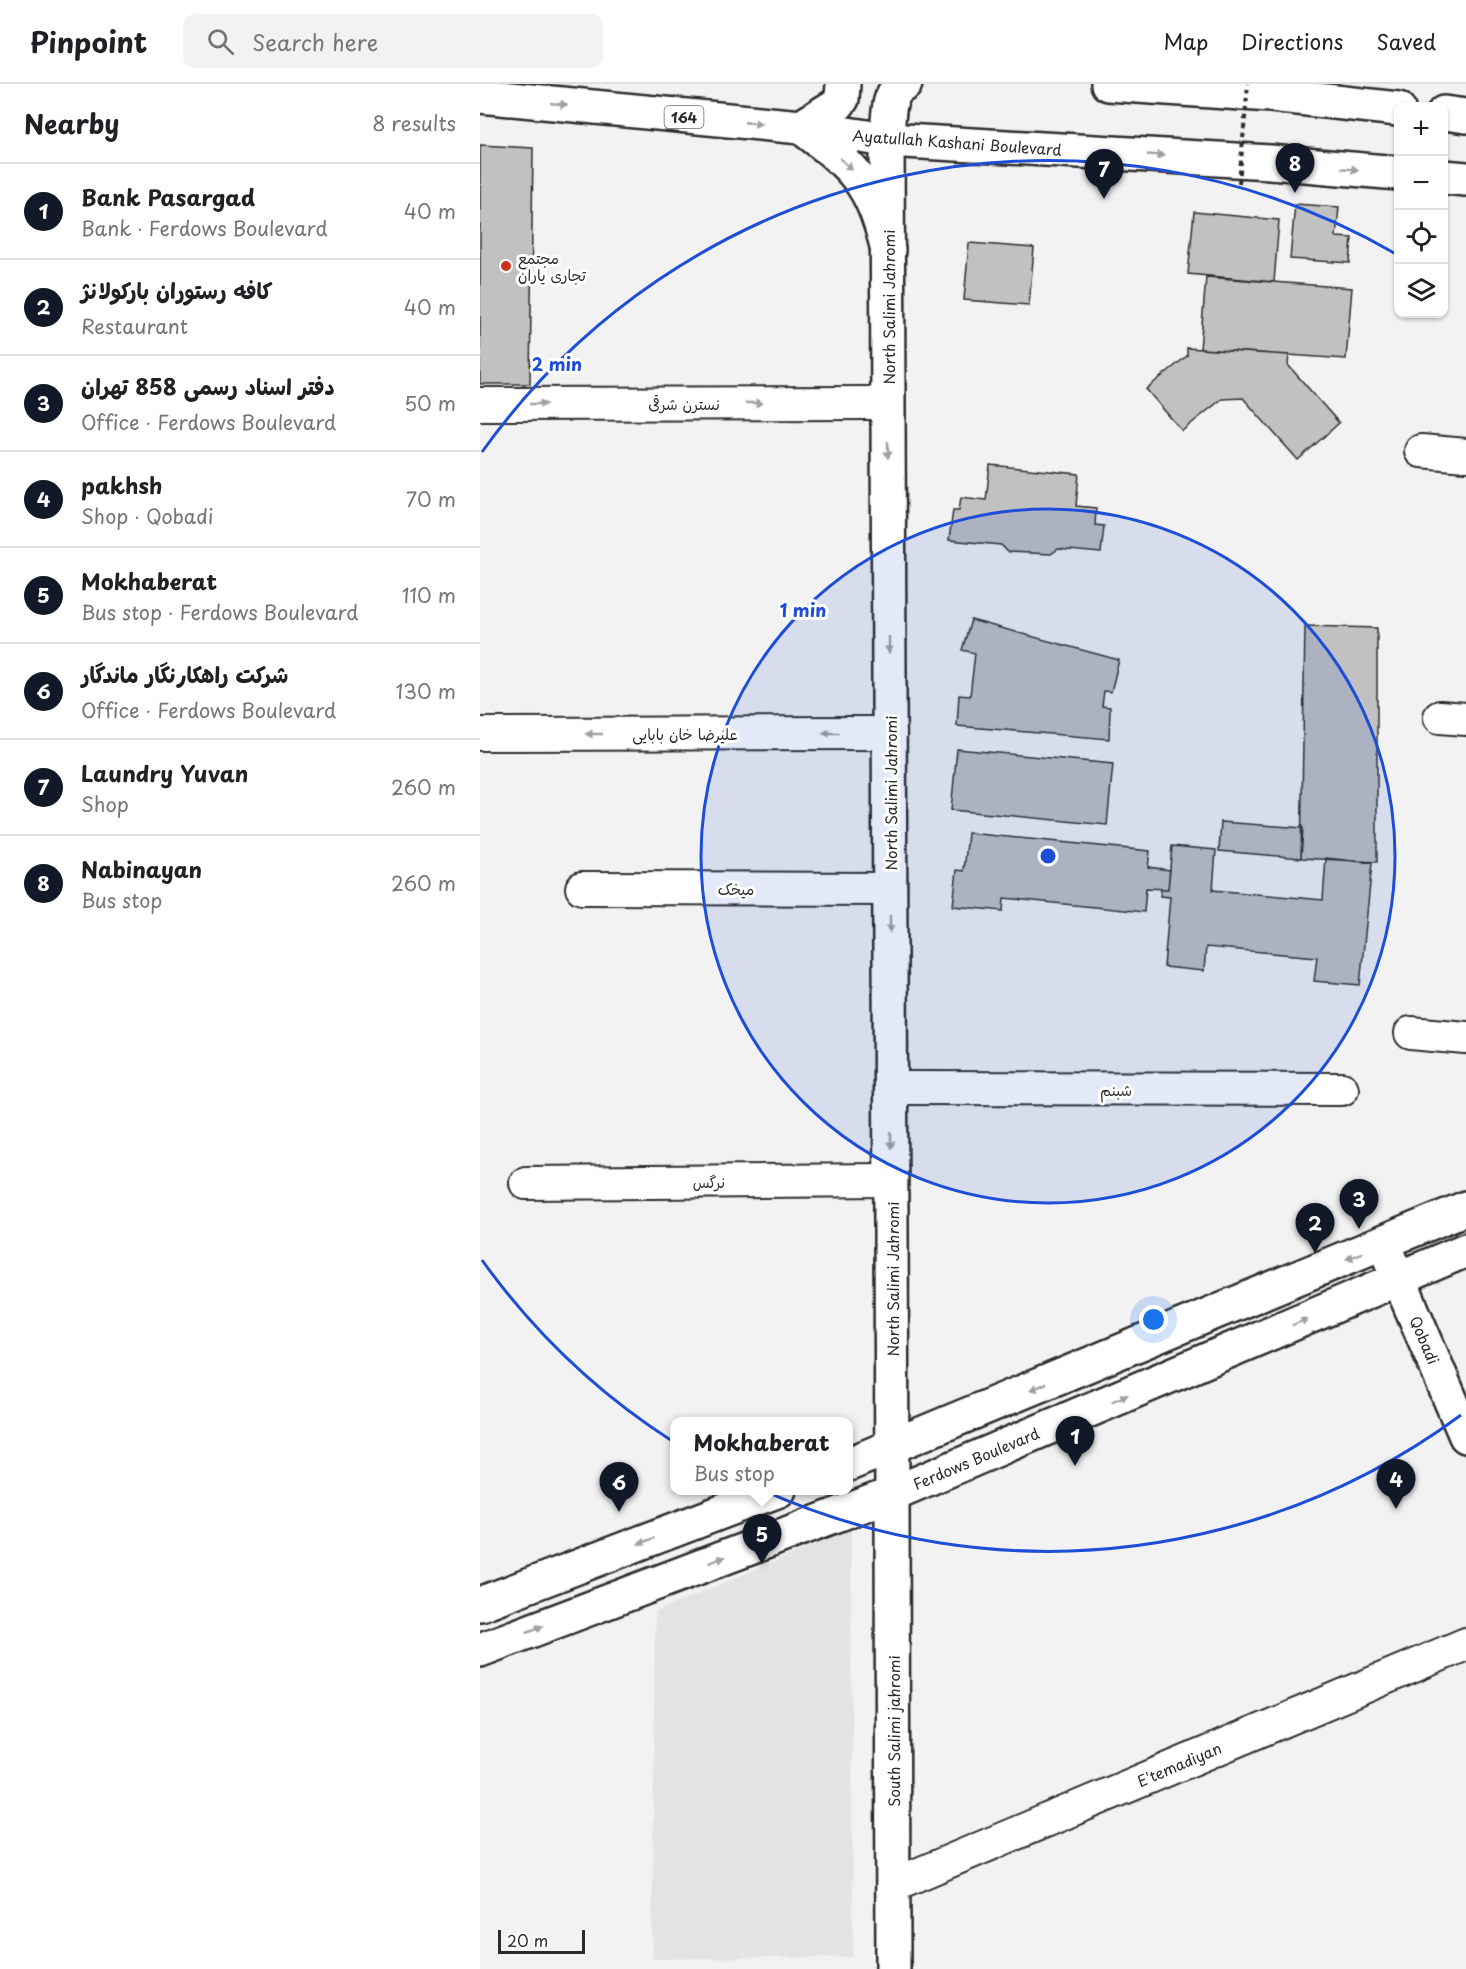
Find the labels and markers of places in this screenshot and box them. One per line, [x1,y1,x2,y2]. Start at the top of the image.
pin: 8 [1276,144,1314,193]
pin: 7 [1084,150,1124,199]
place label: مجتمع تجاری یاران [518,246,586,286]
marker: مجتمع تجاری یاران [499,259,513,273]
centre of rings [1038,846,1058,866]
pin: 3 [1340,1180,1378,1229]
pin: 2 [1296,1204,1334,1253]
pin: 1 [1056,1416,1094,1466]
pin: 4 [1376,1460,1416,1509]
pin: 6 [600,1462,638,1512]
pin: 5 [742,1514,782,1564]

